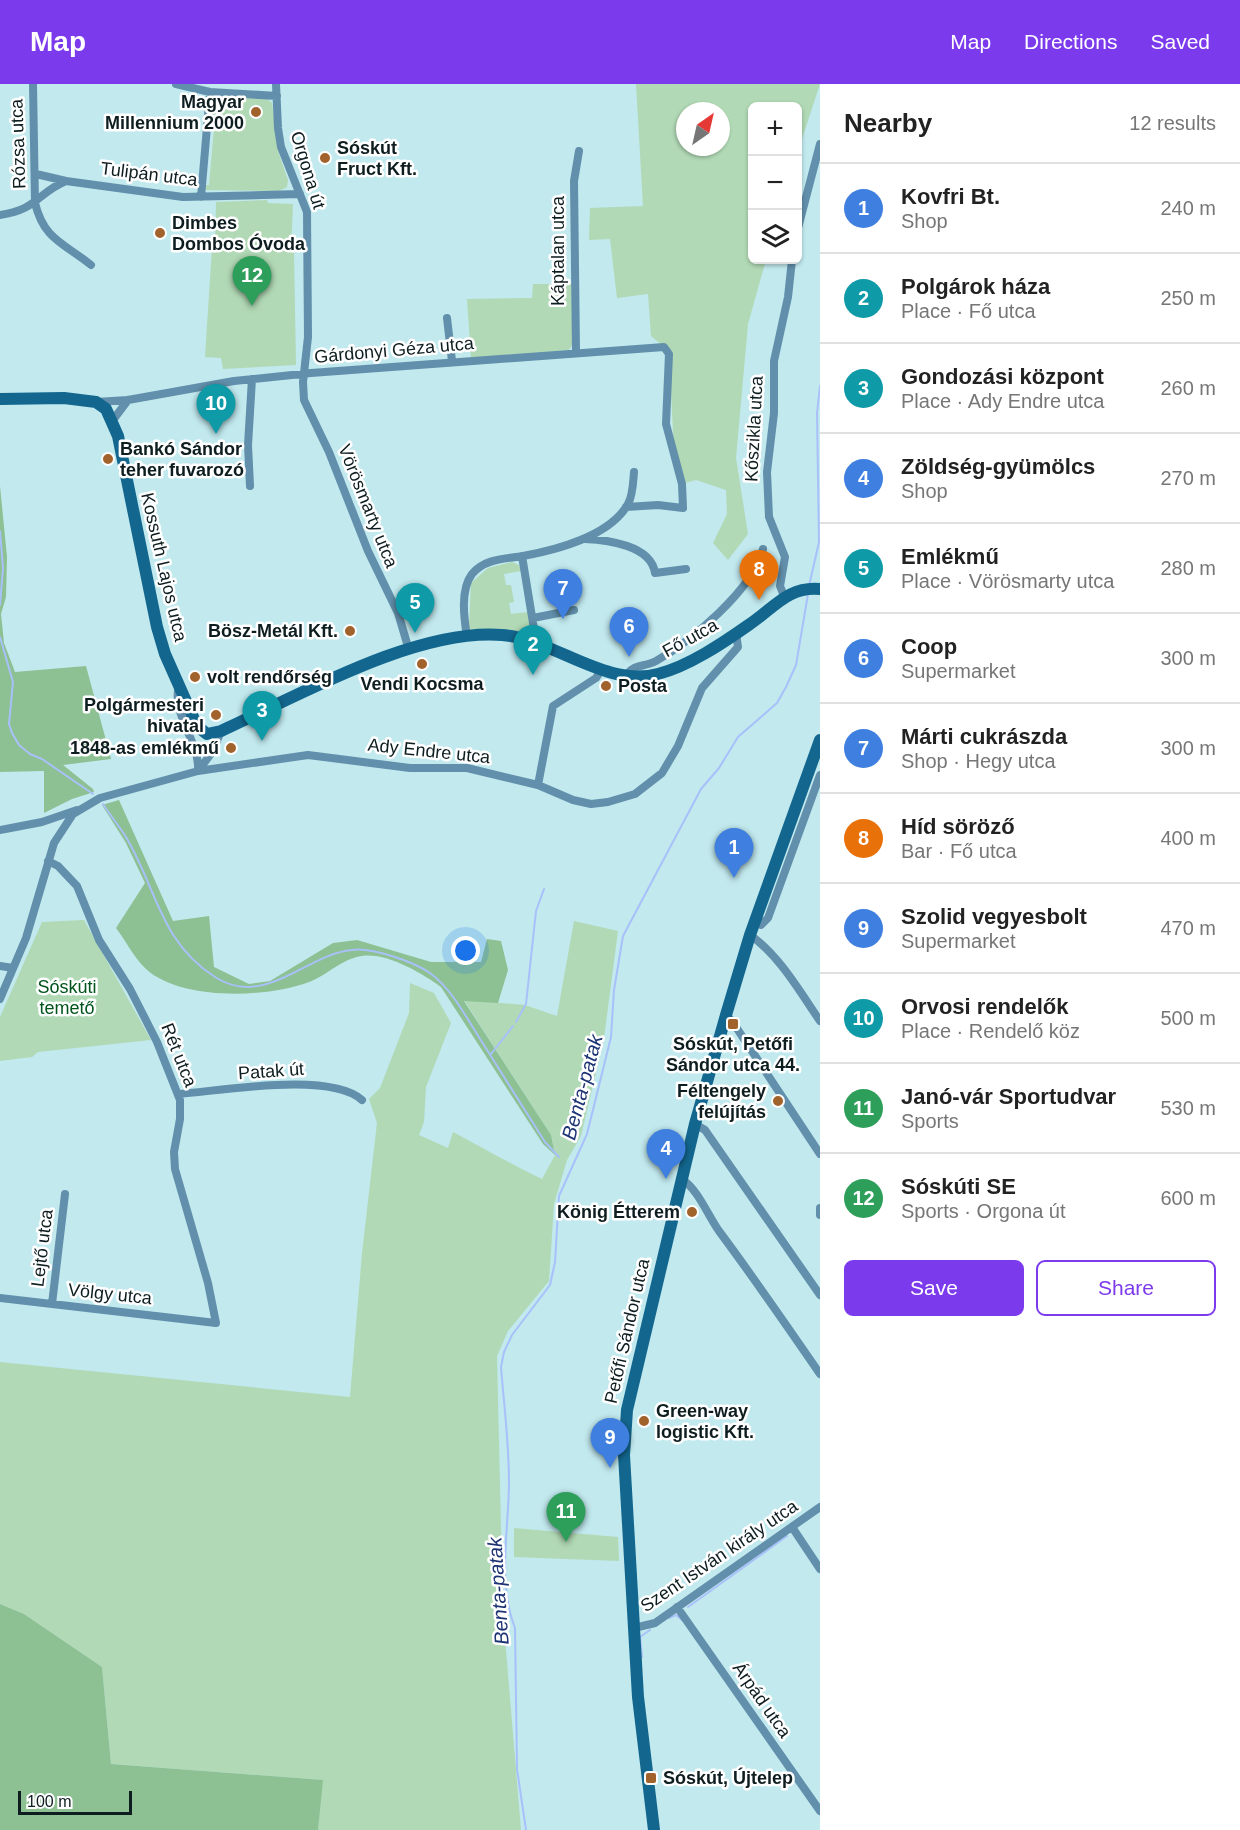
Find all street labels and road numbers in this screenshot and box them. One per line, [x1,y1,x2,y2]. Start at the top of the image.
street label: Rózsa utca [6,98,30,189]
street label: Orgona út [287,129,329,211]
street label: Tulipán utca [99,158,200,190]
street label: Káptalan utca [548,195,568,306]
street label: Gárdonyi Géza utca [313,333,476,367]
street label: Kőszikla utca [741,375,767,482]
street label: Vörösmarty utca [334,442,402,571]
street label: Kossuth Lajos utca [137,491,191,644]
street label: Fő utca [659,614,722,661]
street label: Ady Endre utca [367,735,492,767]
street label: Rét utca [157,1020,201,1091]
street label: Patak út [237,1059,305,1083]
street label: Lejtő utca [27,1207,57,1288]
street label: Petőfi Sándor utca [601,1256,654,1405]
street label: Völgy utca [67,1280,154,1308]
street label: Szent István király utca [637,1495,802,1616]
street label: Árpád utca [729,1659,796,1742]

